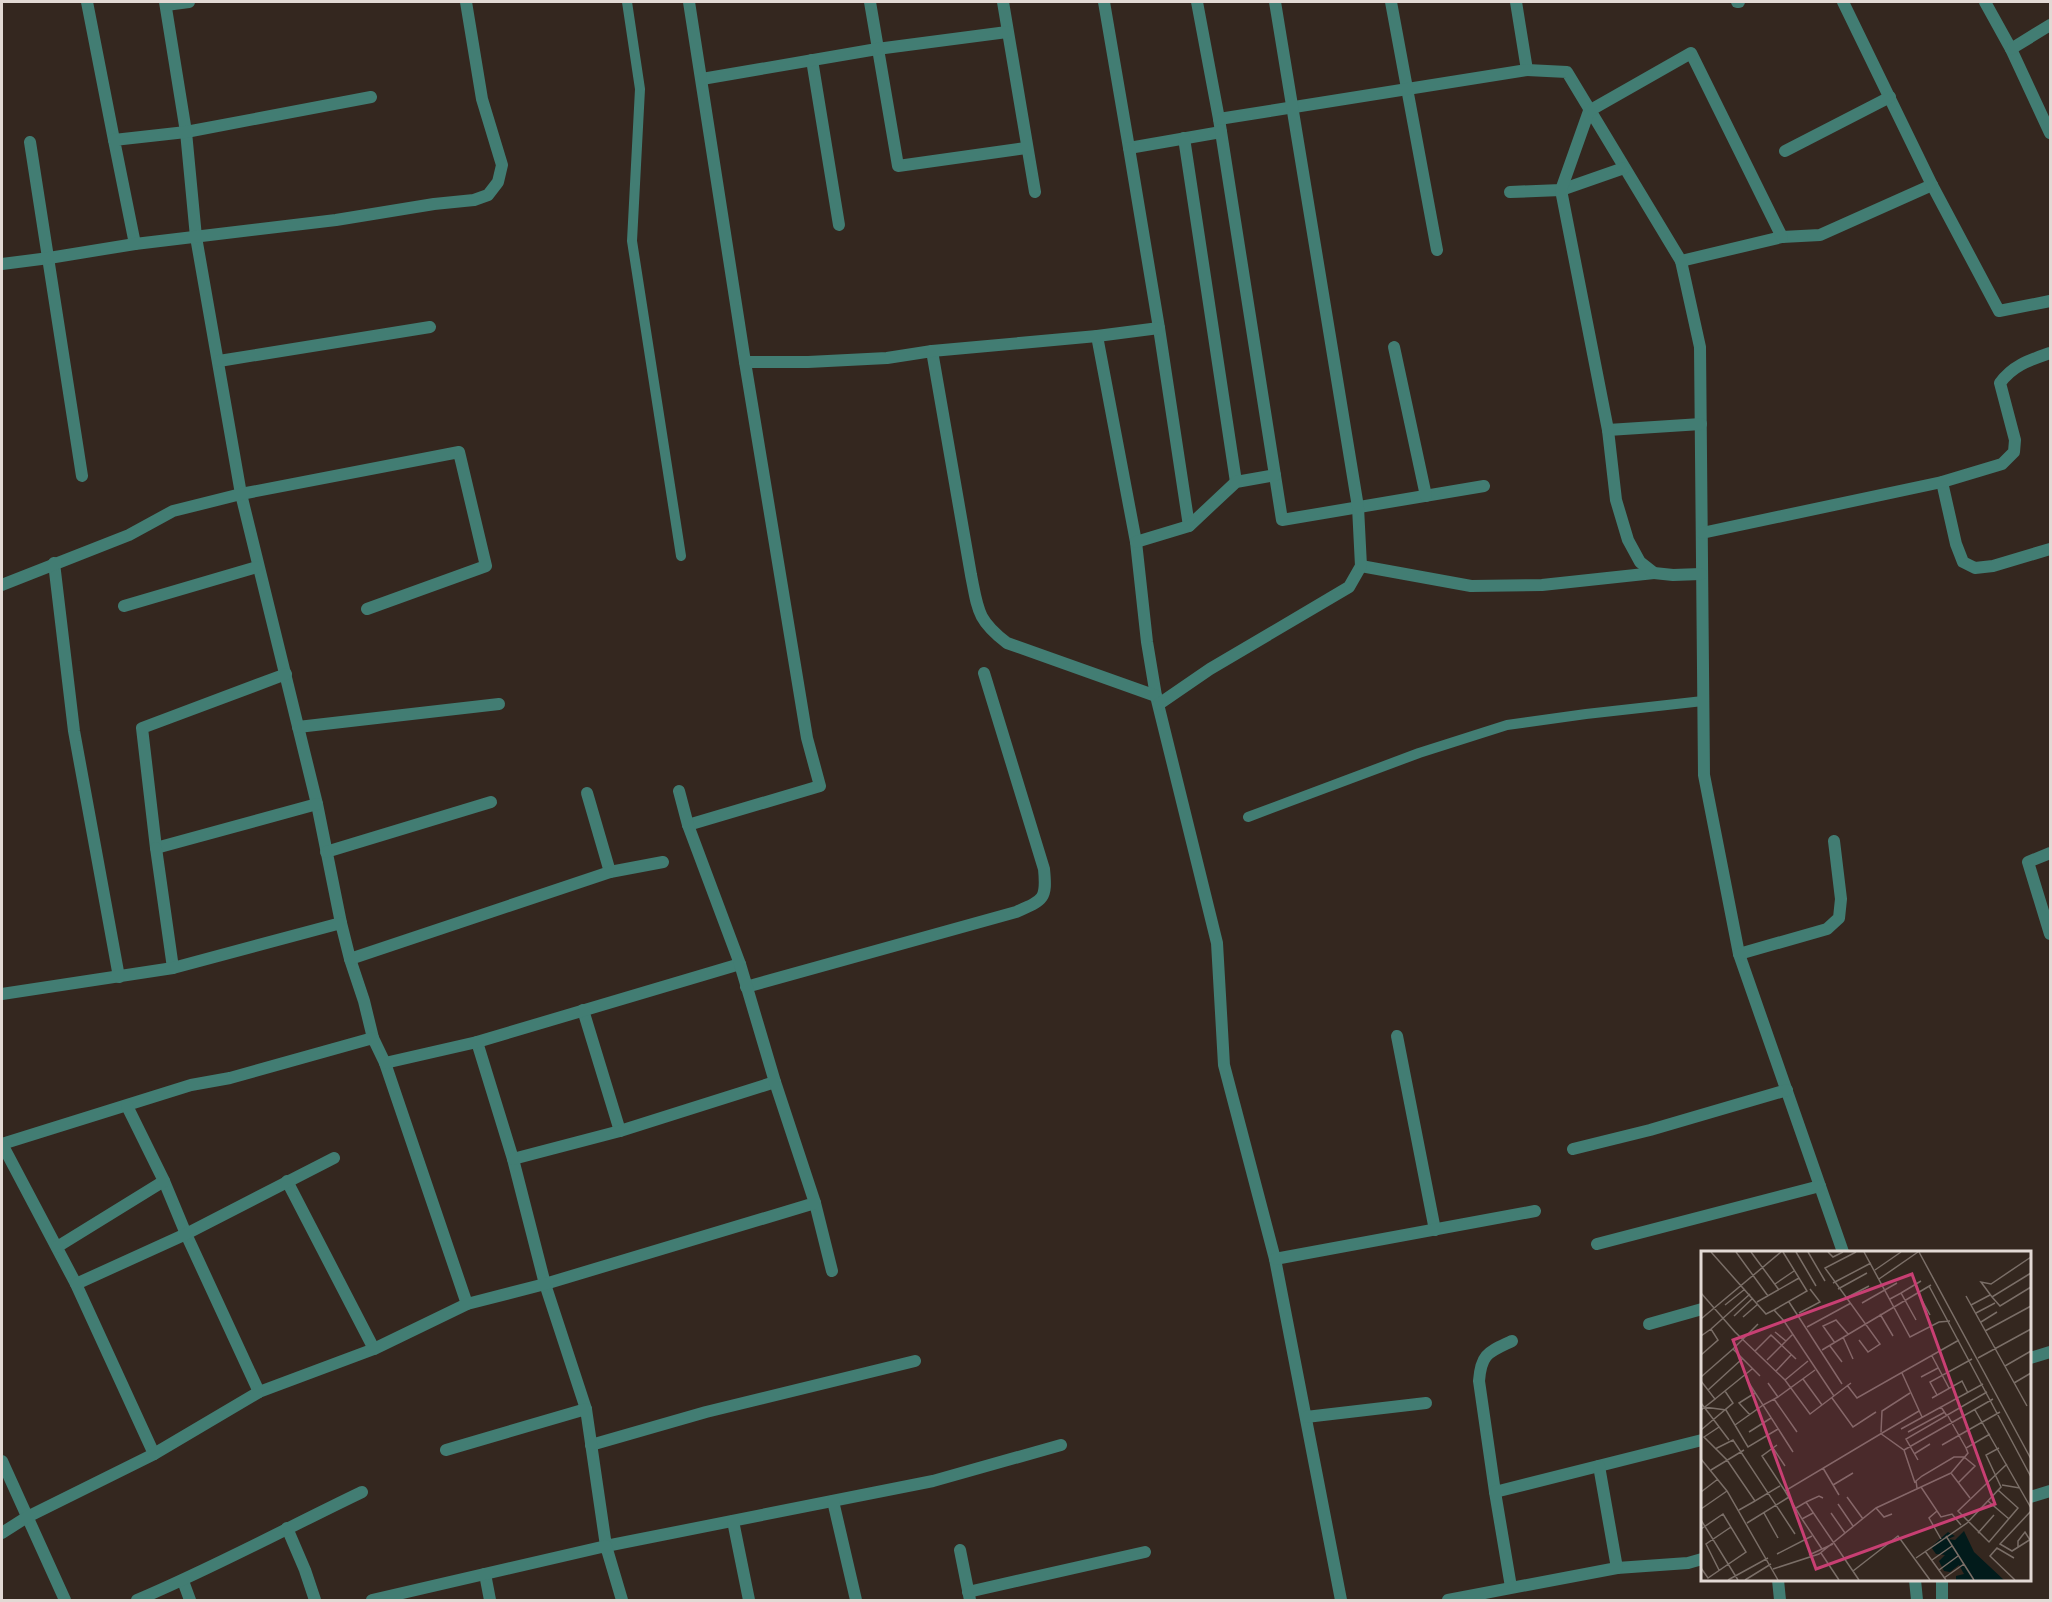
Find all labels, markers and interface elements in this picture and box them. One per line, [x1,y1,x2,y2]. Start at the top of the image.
inset map [1701,1251,2031,1581]

